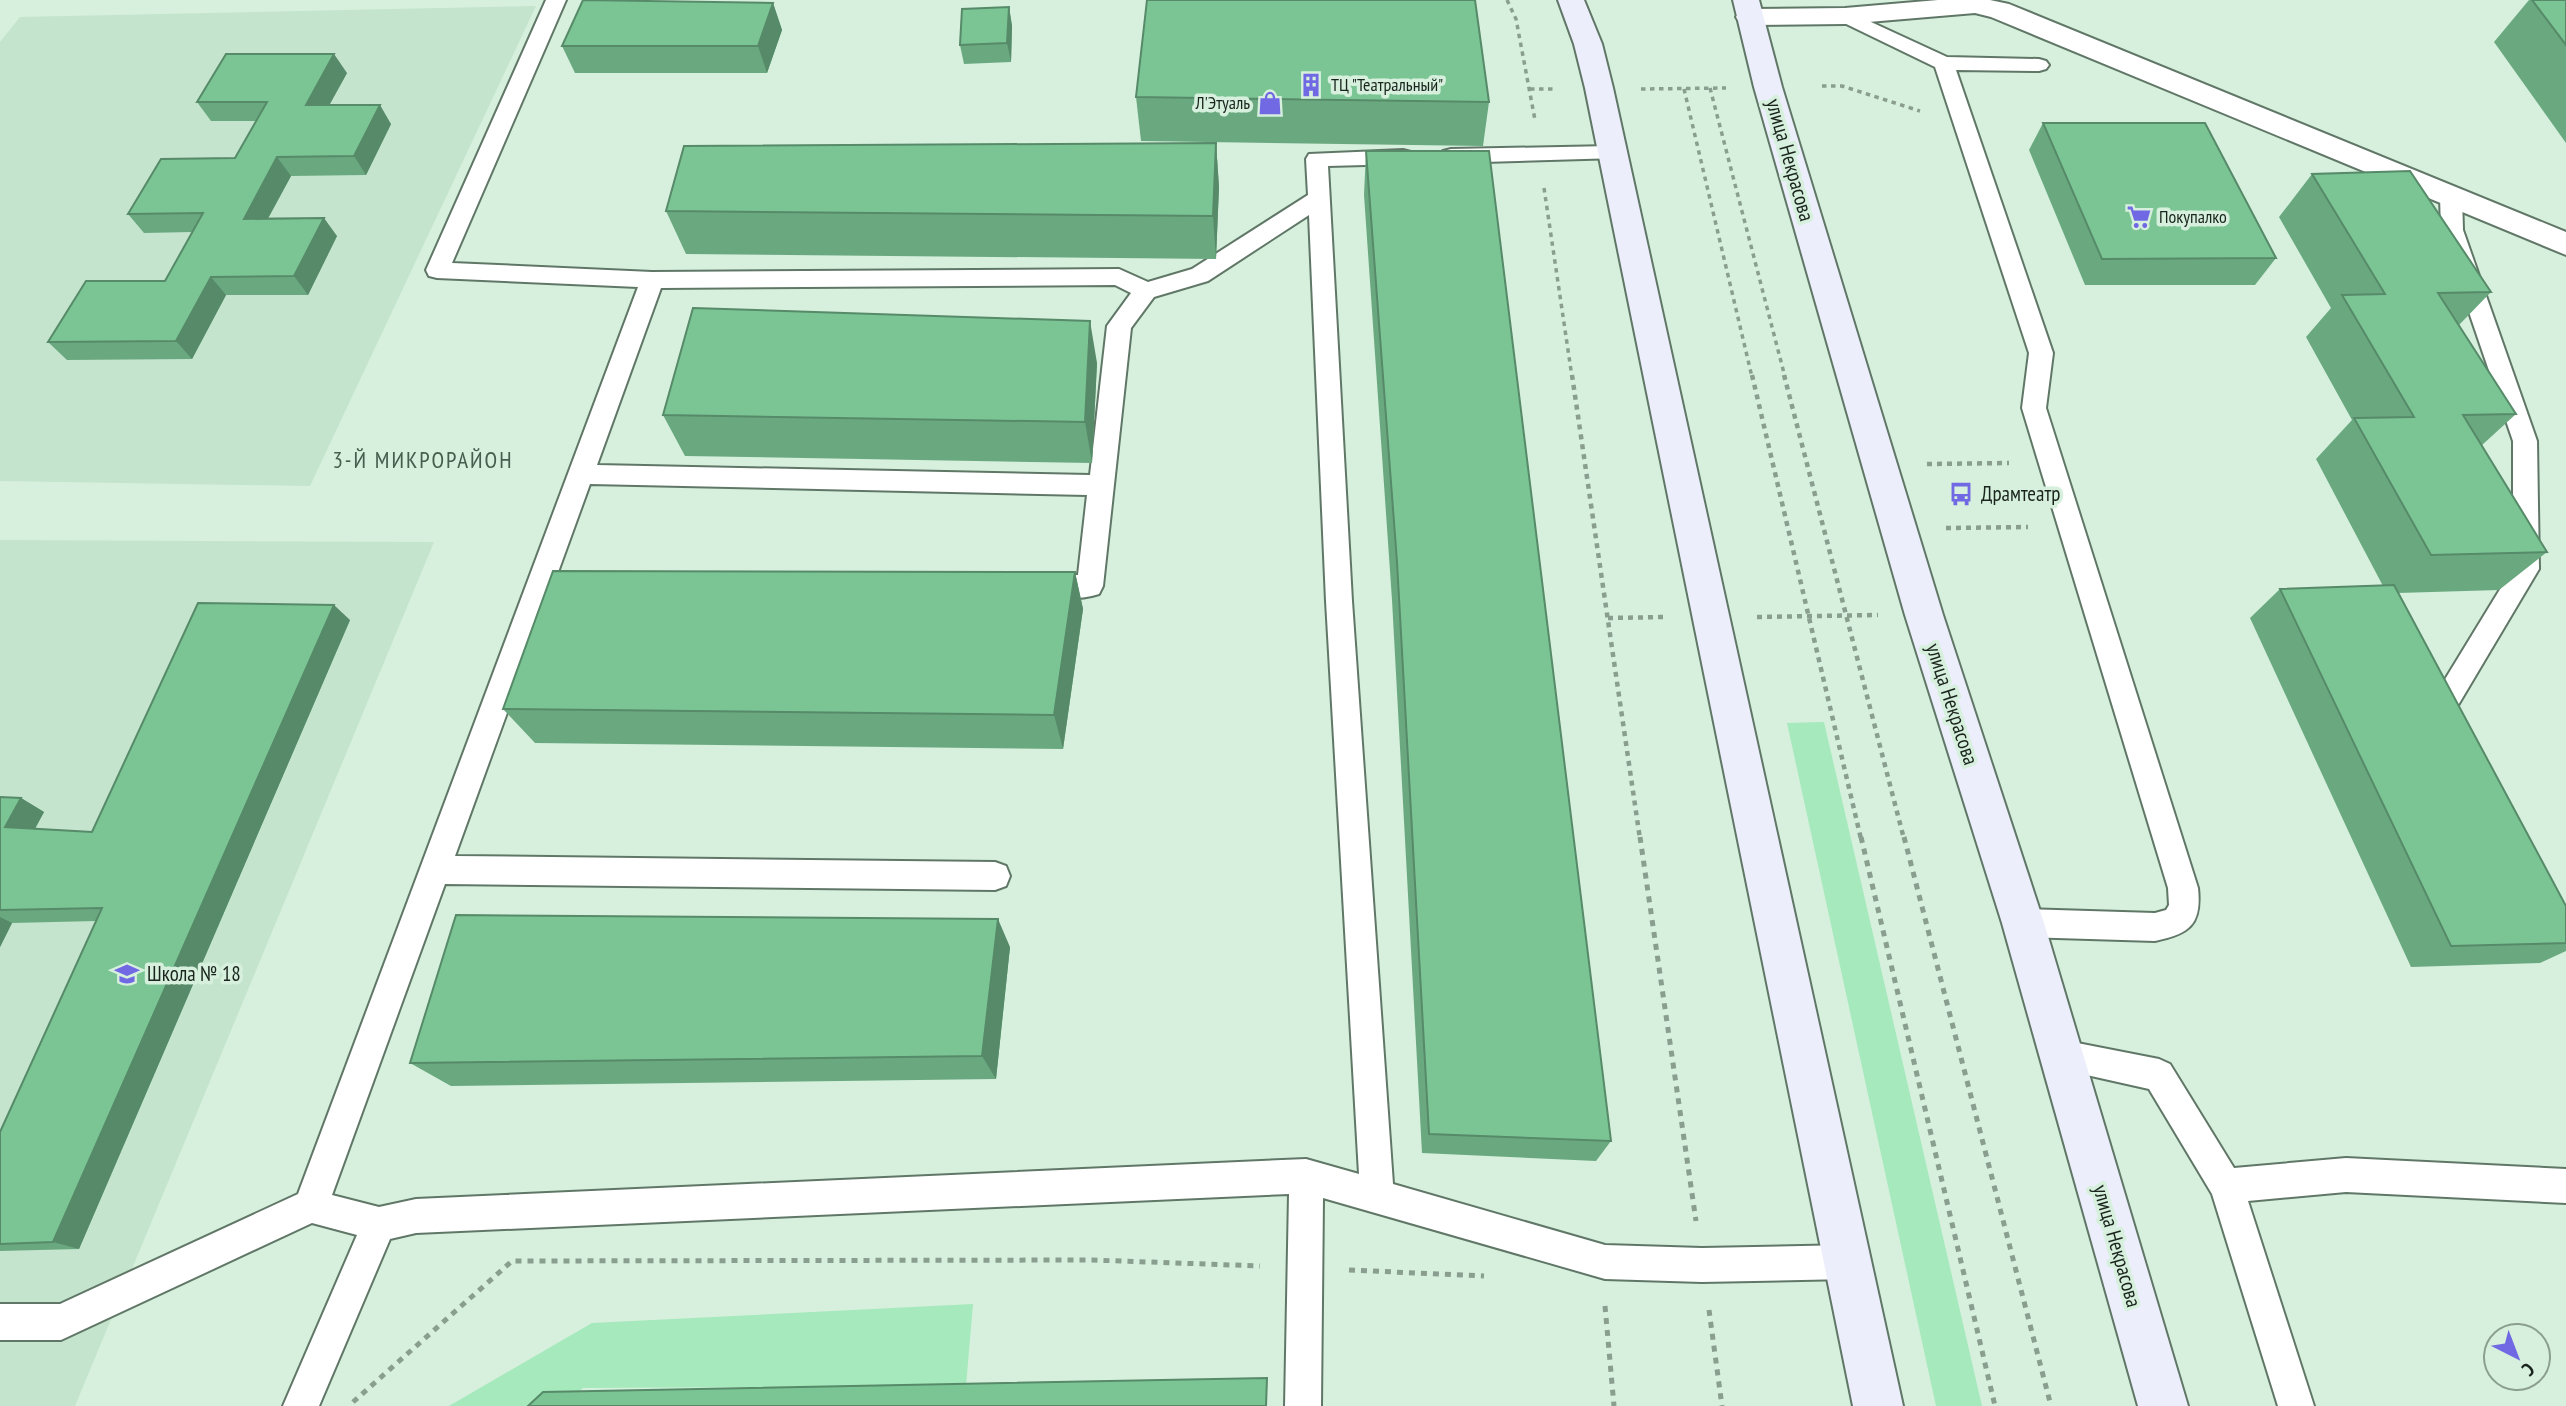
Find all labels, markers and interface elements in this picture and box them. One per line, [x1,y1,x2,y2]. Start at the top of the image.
building icon: ТЦ "Театральный" [1297,71,1325,99]
place label: ТЦ "Театральный" [1331,73,1443,96]
shop icon: Л'Этуаль [1256,89,1284,117]
place label: Л'Этуаль [1194,91,1250,114]
street label: улица Некрасова [1760,95,1821,224]
supermarket icon: Покупалко [2125,203,2153,231]
place label: Покупалко [2159,205,2227,228]
district label: 3-Й МИКРОРАЙОН [332,445,514,474]
bus stop icon: Драмтеатр [1947,480,1975,508]
place label: Драмтеатр [1981,480,2060,507]
street label: улица Некрасова [1920,640,1985,768]
school or university icon: Школа № 18 [113,960,141,988]
place label: Школа № 18 [147,960,241,987]
street label: улица Некрасова [2087,1181,2148,1310]
north arrow [2482,1322,2552,1392]
text: С [2517,1358,2540,1382]

